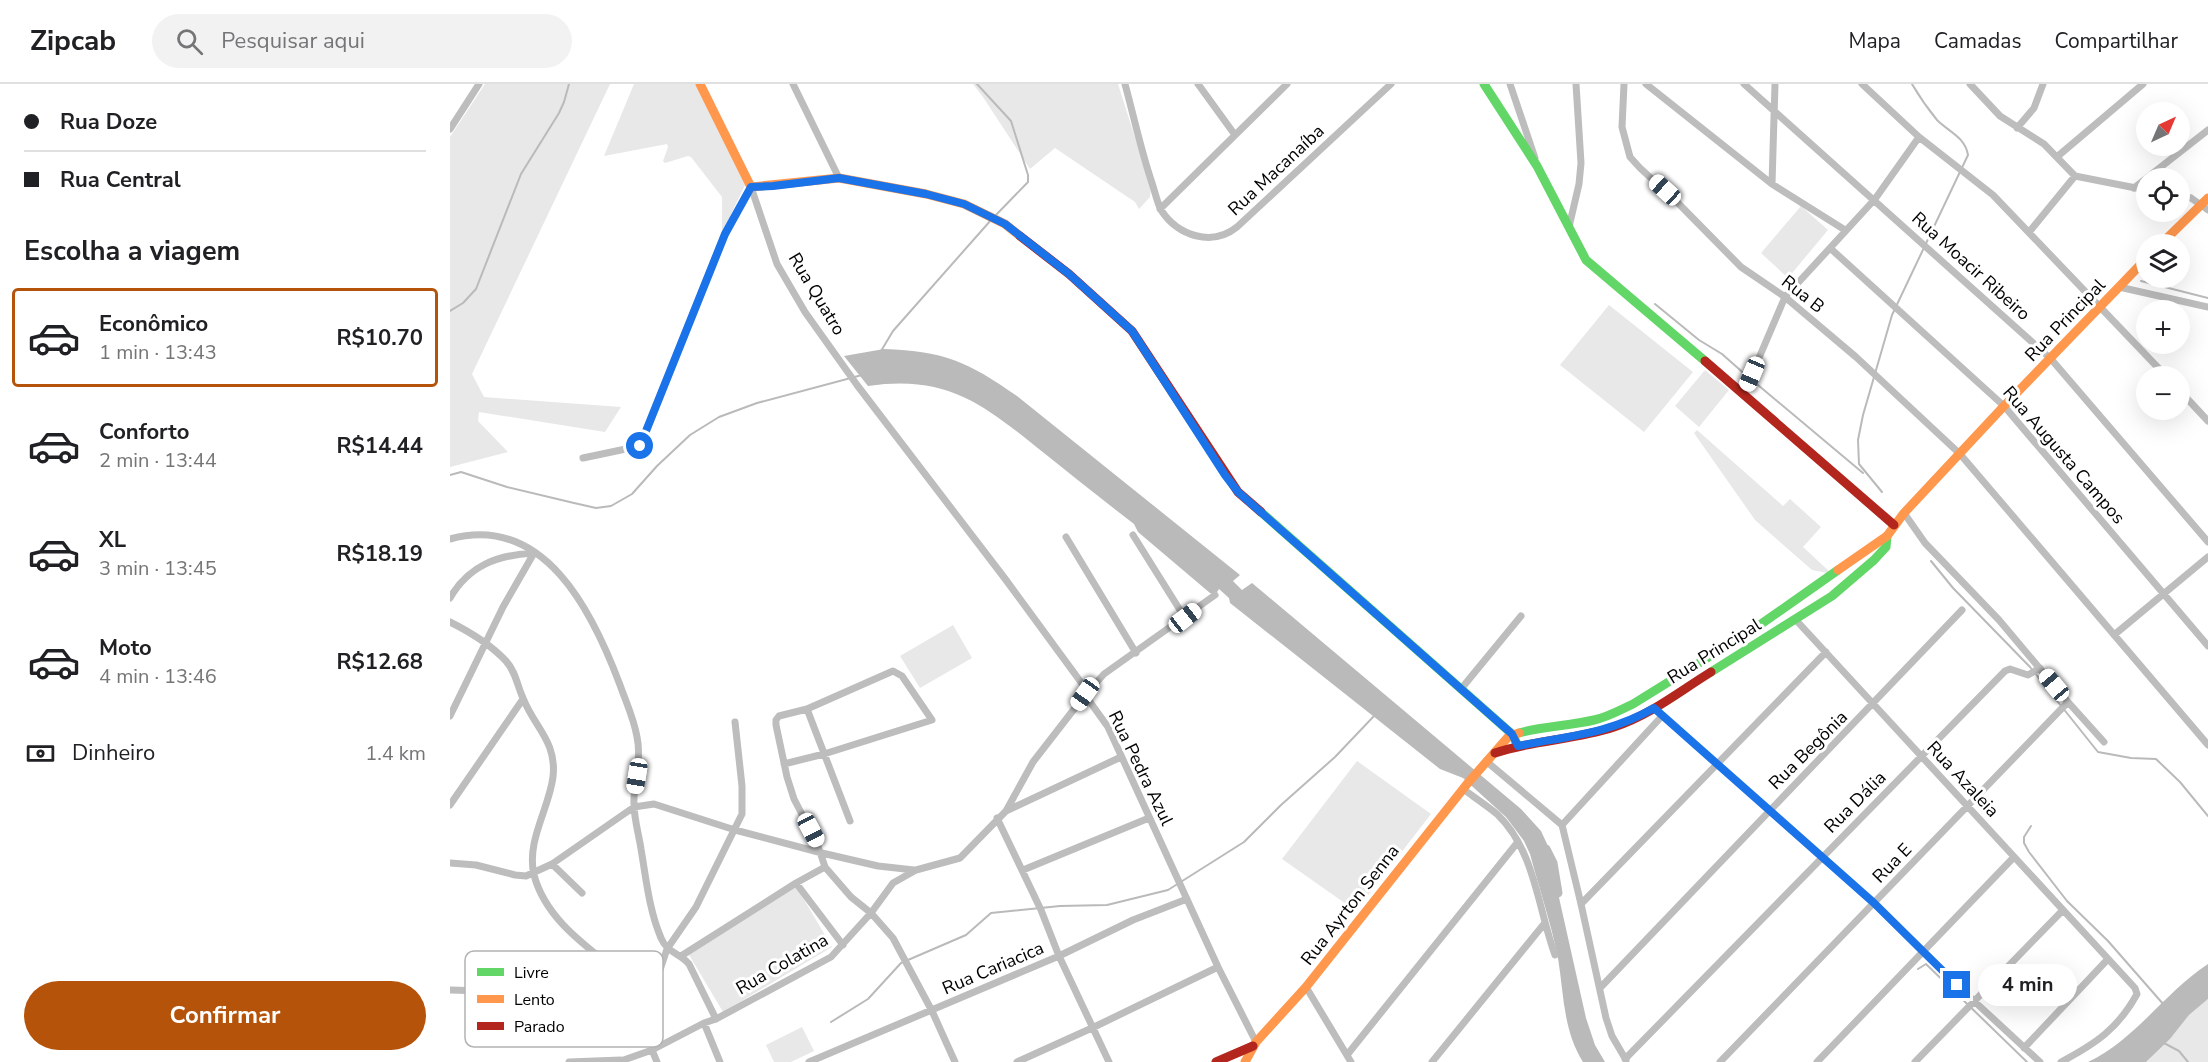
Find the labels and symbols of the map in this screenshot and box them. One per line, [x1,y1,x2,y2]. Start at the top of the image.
north arrow [2136,102,2190,156]
street label: Rua Macanaíba [1223,119,1329,221]
car [1646,171,1684,209]
street label: Rua Moacir Ribeiro [1907,206,2035,326]
street label: Rua Quatro [783,248,851,340]
street label: Rua B [1777,270,1829,318]
street label: Rua Principal [2019,273,2111,367]
car [1737,354,1767,394]
street label: Rua Augusta Campos [1997,381,2131,529]
route start [626,432,653,459]
car [1165,600,1205,636]
street label: Rua Principal [1663,612,1766,689]
car [2036,665,2072,705]
car [1067,674,1103,714]
street label: Rua Begônia [1763,705,1853,795]
street label: Rua Pedra Azul [1103,707,1179,830]
street label: Rua Azaleia [1922,736,2004,822]
car [625,757,649,795]
street label: Rua Dália [1819,766,1891,838]
car [795,810,827,850]
street label: Rua E [1867,838,1917,888]
street label: Rua Ayrton Senna [1295,840,1405,970]
street label: Rua Colatina [731,928,833,1000]
street label: Rua Cariacica [939,936,1047,1000]
legend [465,951,663,1047]
text: Livre [514,962,549,984]
callout: 4 min [1978,964,2077,1006]
route end [1943,971,1970,998]
text: Lento [514,989,555,1011]
text: Parado [514,1016,565,1038]

